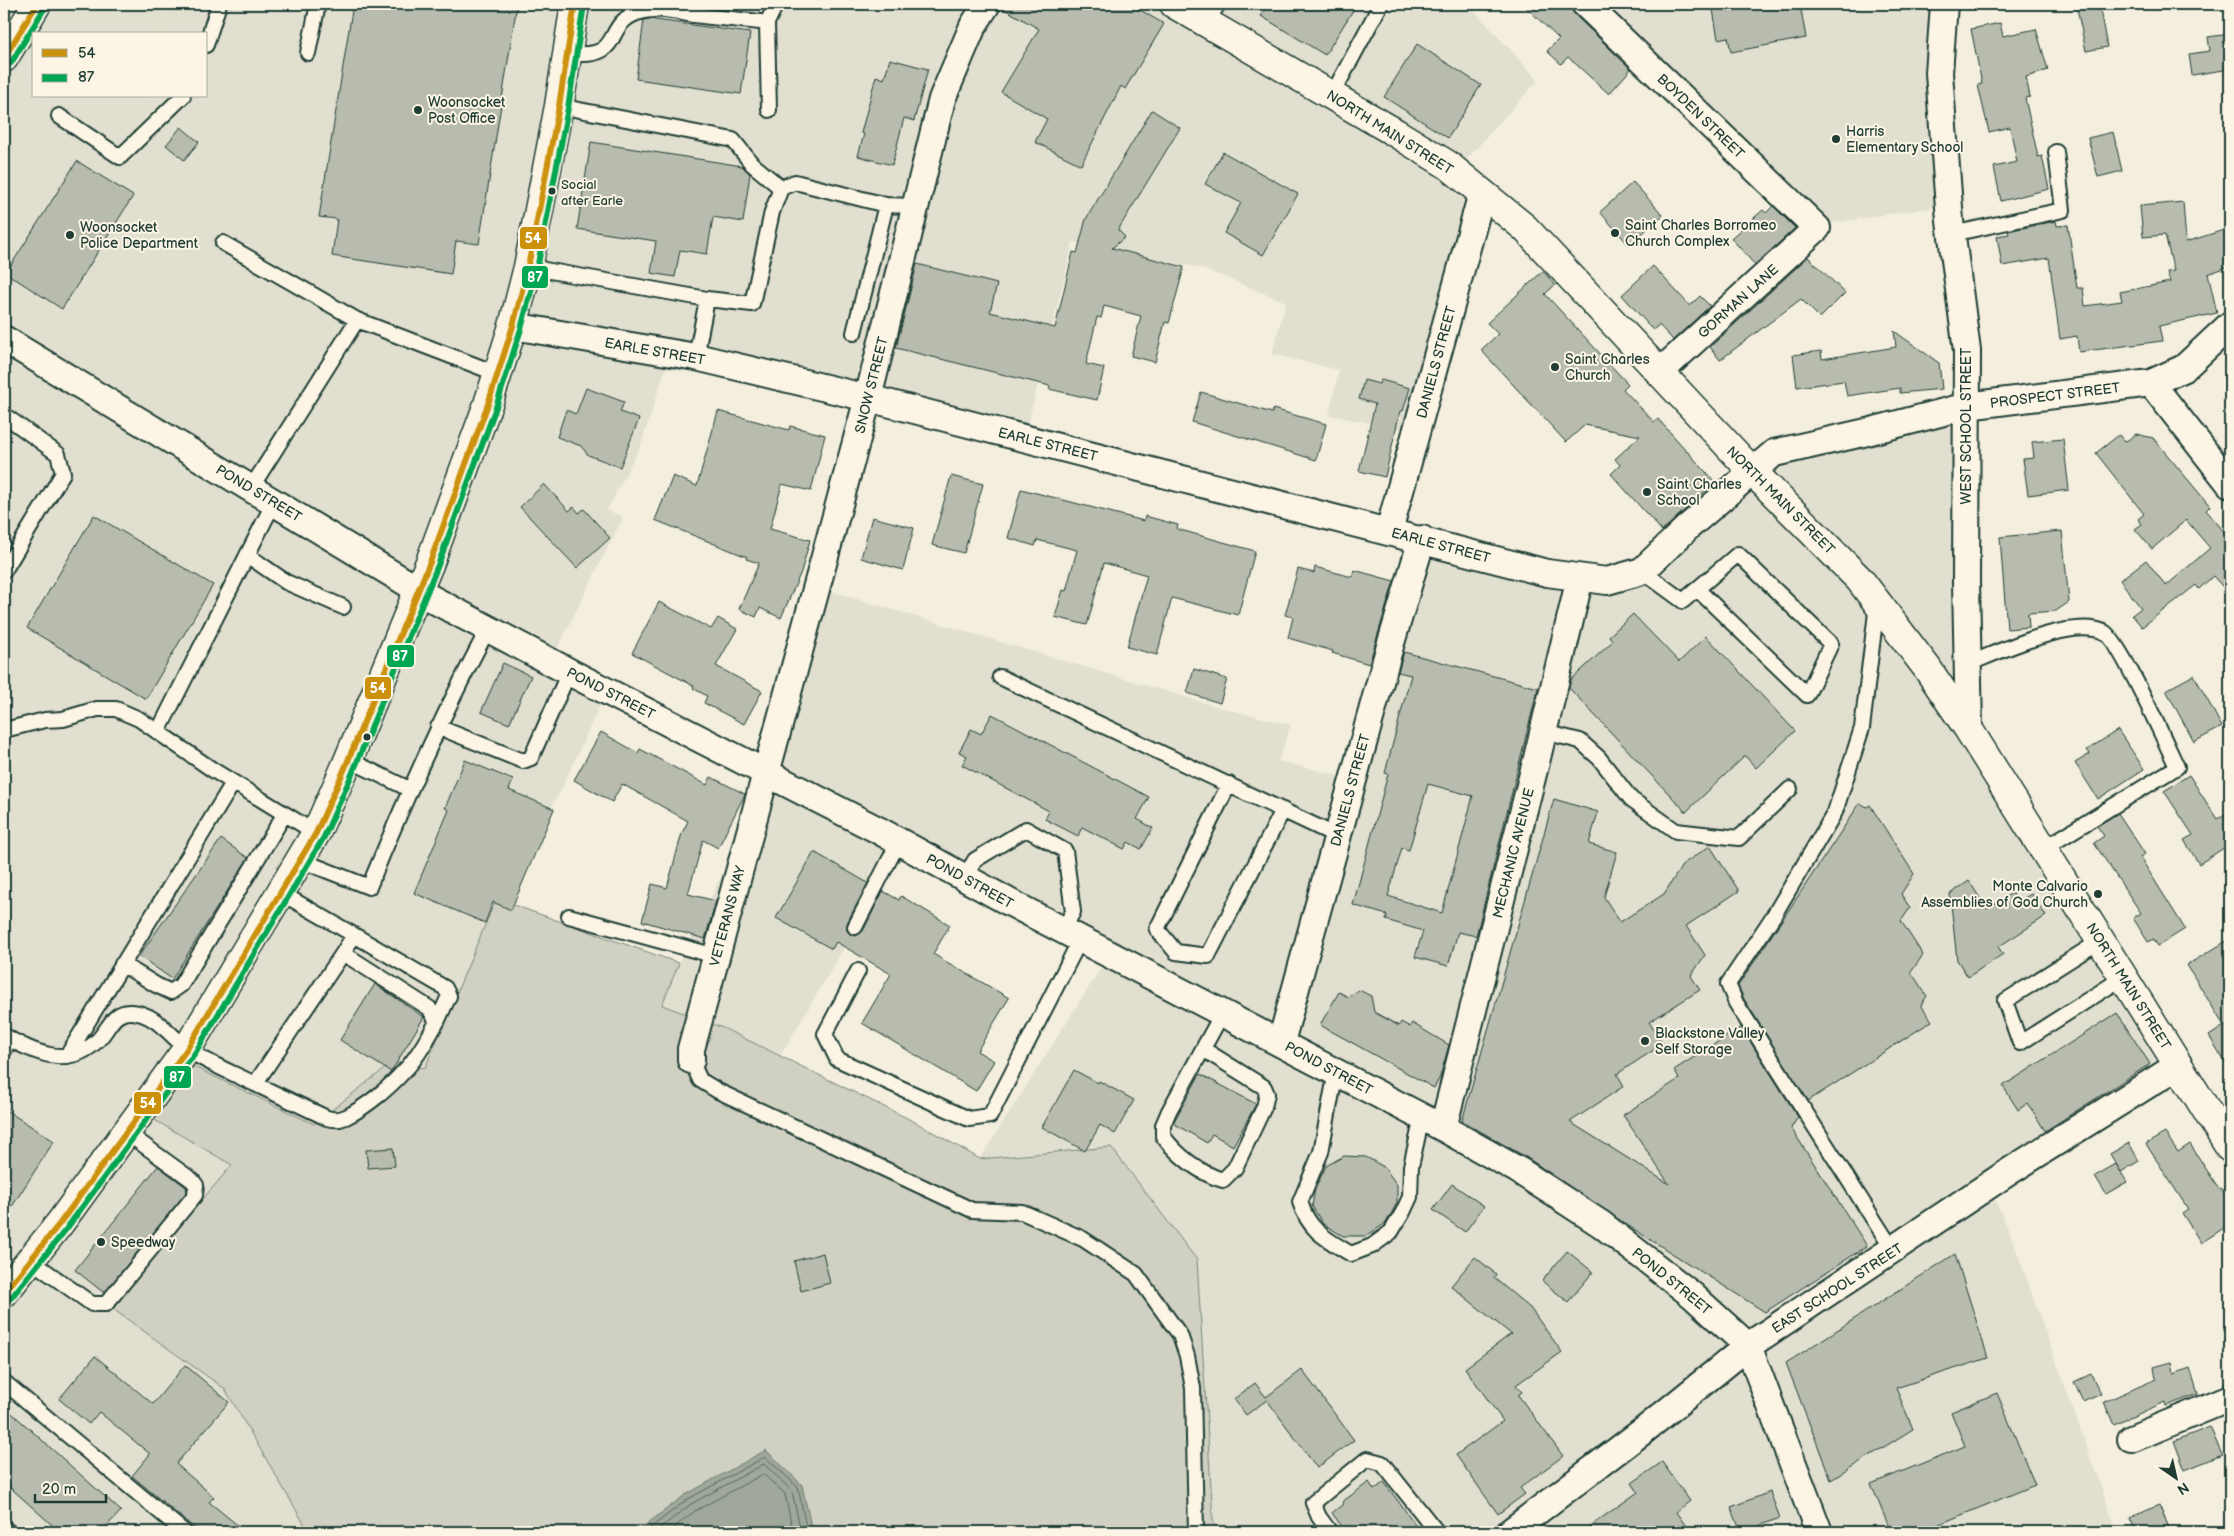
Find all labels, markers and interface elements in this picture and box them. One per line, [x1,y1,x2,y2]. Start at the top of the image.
legend [32,32,208,98]
text: 54 [78,44,96,63]
text: 87 [78,68,95,87]
street label: BOYDEN STREET [1653,70,1748,163]
street label: NORTH MAIN STREET [1323,87,1457,179]
place label: Woonsocket Post Office [428,94,506,127]
marker: Woonsocket Post Office [412,104,424,116]
place label: Harris Elementary School [1846,123,1964,156]
marker: Harris Elementary School [1830,133,1842,145]
place label: Social after Earle [561,177,623,209]
marker: Social after Earle [547,186,557,196]
place label: Saint Charles Borromeo Church Complex [1625,217,1777,250]
place label: Woonsocket Police Department [80,219,199,252]
line badge: 54 [519,226,548,250]
marker: Saint Charles Borromeo Church Complex [1609,227,1621,239]
marker: Woonsocket Police Department [64,229,76,241]
text: 54 [525,230,542,247]
street label: GORMAN LANE [1695,261,1782,342]
line badge: 87 [521,265,549,289]
text: 87 [527,269,543,286]
street label: DANIELS STREET [1413,303,1460,420]
street label: EARLE STREET [603,334,707,369]
street label: SNOW STREET [851,334,892,435]
street label: WEST SCHOOL STREET [1958,347,1975,504]
place label: Saint Charles Church [1565,351,1650,384]
marker: Saint Charles Church [1549,361,1561,373]
street label: PROSPECT STREET [1989,379,2122,412]
street label: EARLE STREET [996,424,1100,465]
street label: NORTH MAIN STREET [1723,443,1839,558]
street label: POND STREET [213,461,305,526]
place label: Saint Charles School [1657,476,1742,509]
marker: Saint Charles School [1641,486,1653,498]
street label: EARLE STREET [1389,524,1493,567]
line badge: 87 [386,644,415,668]
text: 87 [392,648,408,665]
street label: POND STREET [564,664,658,723]
line badge: 54 [364,676,392,700]
text: 54 [370,680,387,697]
street label: DANIELS STREET [1327,731,1374,848]
unlabelled marker [362,732,372,742]
street label: MECHANIC AVENUE [1489,786,1538,920]
street label: POND STREET [923,850,1017,913]
street label: VETERANS WAY [706,863,749,968]
place label: Monte Calvario Assemblies of God Church [1921,878,2088,911]
marker: Monte Calvario Assemblies of God Church [2092,888,2104,900]
street label: NORTH MAIN STREET [2083,920,2175,1053]
place label: Blackstone Valley Self Storage [1655,1025,1765,1058]
marker: Blackstone Valley Self Storage [1639,1035,1651,1047]
street label: POND STREET [1282,1038,1376,1099]
line badge: 87 [163,1065,192,1089]
text: 87 [169,1069,185,1086]
line badge: 54 [133,1091,162,1115]
text: 54 [140,1095,157,1112]
place label: Speedway [111,1234,176,1251]
marker: Speedway [95,1236,107,1248]
street label: EAST SCHOOL STREET [1769,1239,1906,1337]
street label: POND STREET [1629,1244,1715,1319]
north arrow [2152,1454,2202,1504]
scale bar [35,1471,106,1503]
text: N [2174,1478,2192,1498]
text: 20 m [42,1480,76,1499]

